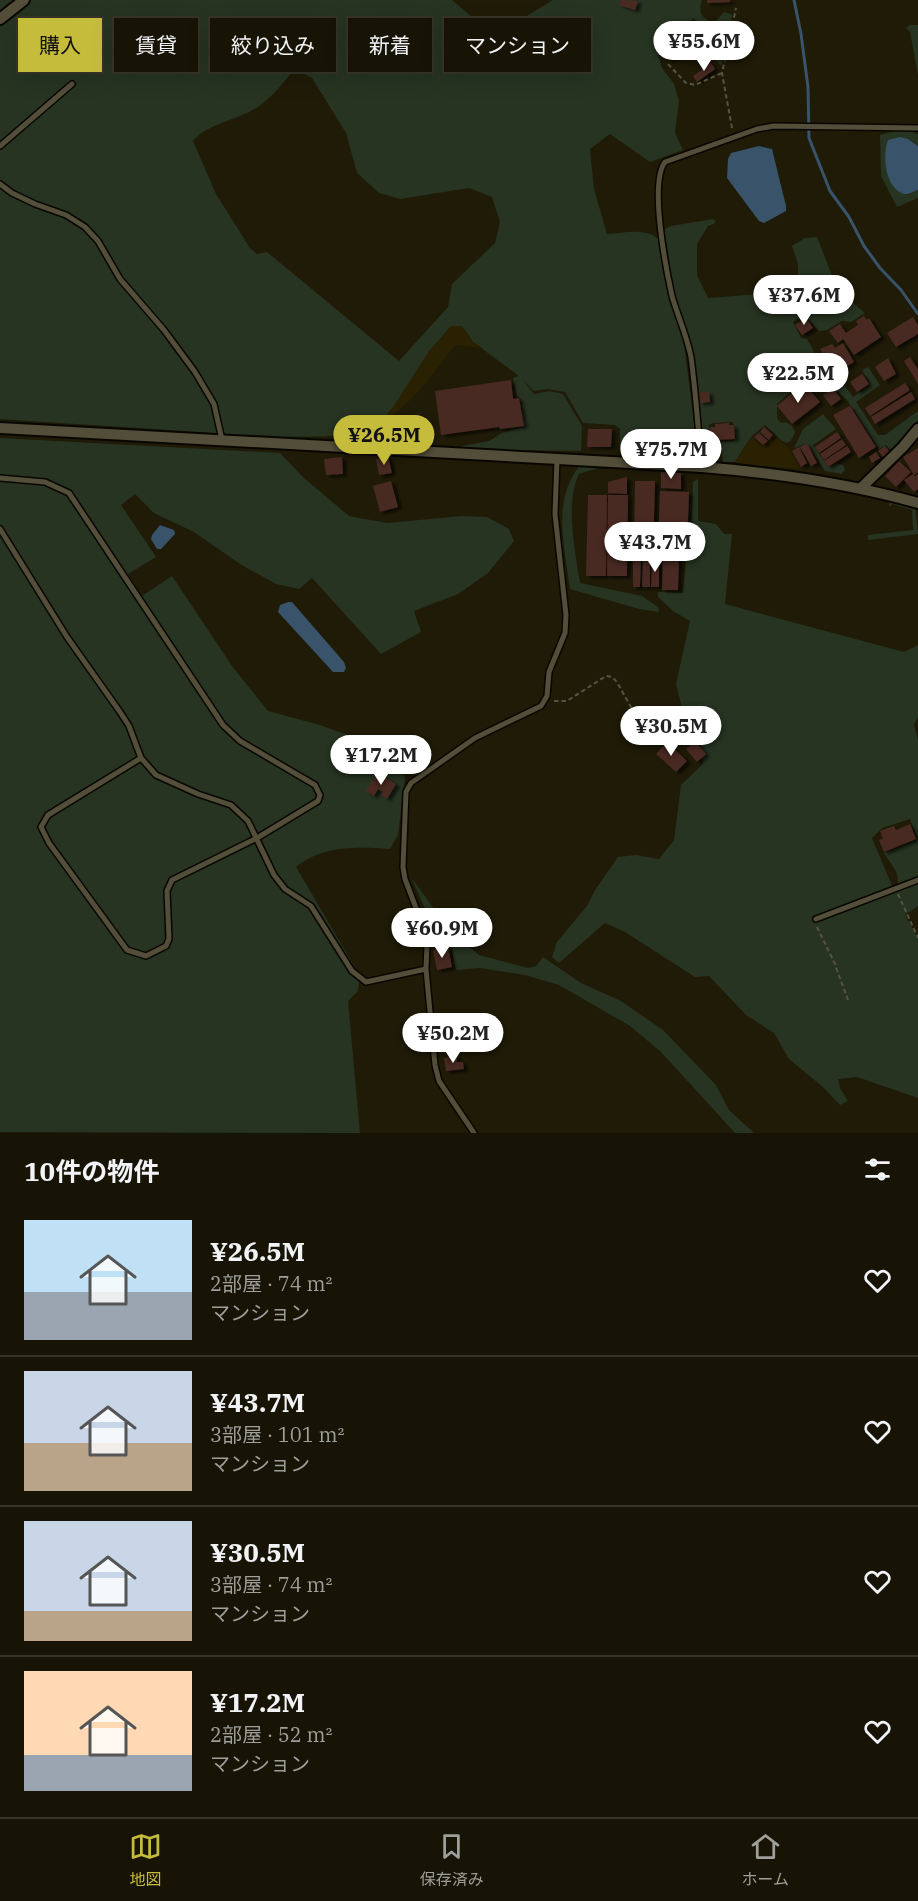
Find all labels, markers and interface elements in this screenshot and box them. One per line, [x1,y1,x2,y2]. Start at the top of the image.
chip: 購入 [18,18,102,72]
chip: 賃貸 [114,18,198,72]
chip: 絞り込み [210,18,336,72]
chip: 新着 [348,18,432,72]
chip: マンション [444,18,591,72]
pin: ¥55.6M [655,21,753,72]
text: ¥55.6M [667,27,741,54]
pin: ¥37.6M [755,275,853,326]
text: ¥37.6M [767,281,841,308]
pin: ¥22.5M [749,353,847,404]
text: ¥22.5M [761,359,835,386]
pin: ¥26.5M [335,415,433,466]
text: ¥26.5M [347,421,421,448]
pin: ¥75.7M [622,429,720,480]
text: ¥75.7M [634,435,708,462]
pin: ¥43.7M [606,522,704,573]
text: ¥43.7M [618,528,692,555]
pin: ¥30.5M [622,706,720,757]
text: ¥30.5M [634,712,708,739]
pin: ¥17.2M [332,735,430,786]
text: ¥17.2M [344,741,418,768]
pin: ¥60.9M [393,908,491,959]
text: ¥60.9M [405,914,479,941]
pin: ¥50.2M [404,1013,502,1064]
text: ¥50.2M [416,1019,490,1046]
icon: filters [861,1153,894,1186]
text: 10件の物件 [24,1154,159,1188]
text: ¥26.5M [210,1234,305,1268]
icon: home [72,1244,144,1316]
icon: heart [861,1264,894,1297]
text: 2部屋 · 74 m² [210,1270,332,1297]
text: マンション [210,1299,310,1326]
text: ¥43.7M [210,1385,305,1419]
icon: home [72,1395,144,1467]
icon: heart [861,1415,894,1448]
text: 3部屋 · 101 m² [210,1421,344,1448]
text: マンション [210,1450,310,1477]
text: ¥30.5M [210,1535,305,1569]
icon: home [72,1545,144,1617]
icon: heart [861,1565,894,1598]
text: 3部屋 · 74 m² [210,1571,332,1598]
text: マンション [210,1600,310,1627]
text: ¥17.2M [210,1685,305,1719]
icon: home [72,1695,144,1767]
icon: heart [861,1715,894,1748]
text: 2部屋 · 52 m² [210,1721,332,1748]
text: マンション [210,1750,310,1777]
tab: 地図 [129,1830,162,1890]
tab: 保存済み [420,1830,484,1890]
tab: ホーム [742,1830,789,1890]

